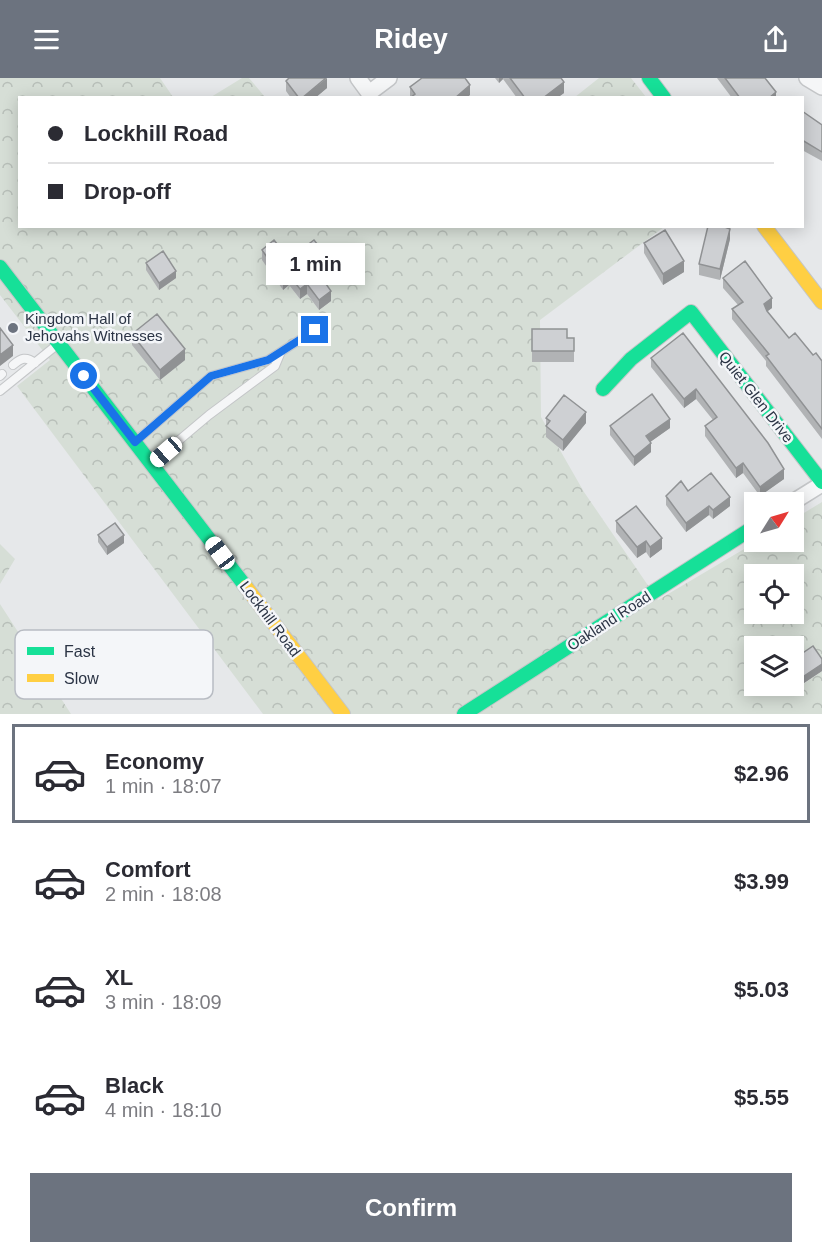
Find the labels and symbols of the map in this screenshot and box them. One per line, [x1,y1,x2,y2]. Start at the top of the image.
callout: 1 min [266,243,364,285]
place label: Kingdom Hall of Jehovahs Witnesses [25,310,163,344]
route end [301,316,328,343]
marker: Kingdom Hall of Jehovahs Witnesses [6,321,20,335]
street label: Quiet Glen Drive [716,348,797,446]
route start [70,362,97,389]
car [147,433,185,471]
north arrow [744,492,804,552]
car [202,533,238,573]
street label: Lockhill Road [237,578,304,660]
street label: Oakland Road [564,587,654,654]
legend [15,630,213,699]
text: Fast [64,643,96,660]
text: Slow [64,670,99,687]

